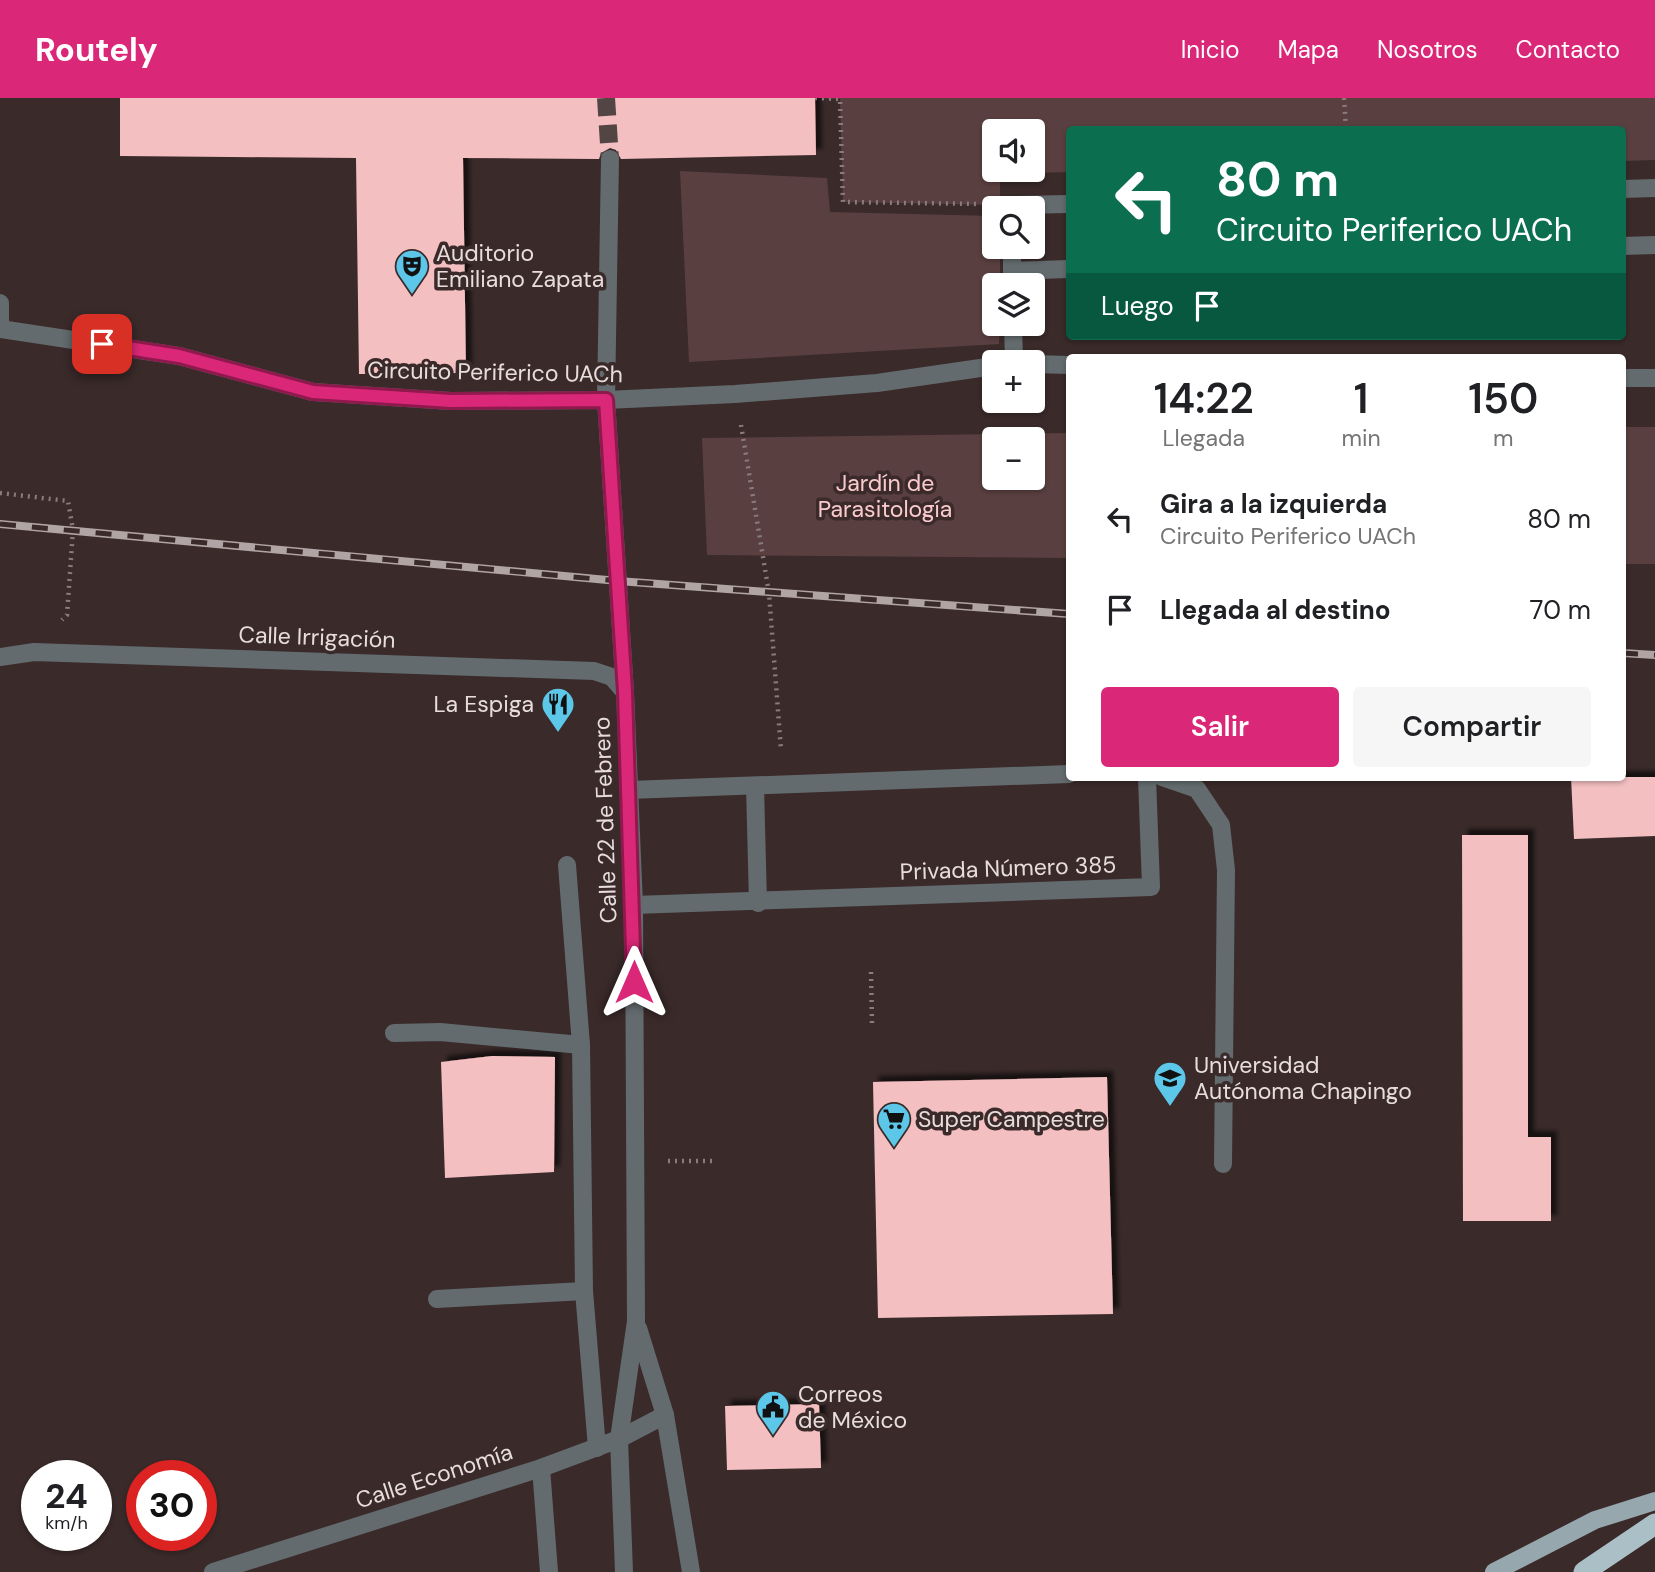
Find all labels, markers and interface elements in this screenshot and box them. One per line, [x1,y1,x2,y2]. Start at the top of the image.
text: Routely [35,28,158,71]
text: Inicio [1181,34,1240,65]
text: Mapa [1278,34,1339,65]
text: Nosotros [1377,34,1478,65]
text: Contacto [1516,34,1620,65]
map controls [982,119,1045,490]
button: sound [982,119,1045,182]
text: 80 m [1216,147,1339,211]
icon: left [1101,154,1192,245]
button: search [982,196,1045,259]
text: Circuito Periferico UACh [1216,209,1572,251]
place label: Auditorio Emiliano Zapata [436,238,604,294]
theatre icon: Auditorio Emiliano Zapata [393,247,431,296]
button: layers [982,273,1045,336]
icon: arrive [1188,287,1226,325]
text: Luego [1101,289,1174,323]
pin [72,314,132,374]
icon: arrive [83,325,121,363]
button: + [982,350,1045,413]
street label: Circuito Periferico UACh [367,355,623,389]
text: 14:22 [1154,371,1254,426]
text: 1 [1354,371,1368,426]
text: 150 [1468,371,1538,426]
text: Llegada [1162,423,1245,453]
text: min [1341,423,1381,453]
text: m [1493,423,1514,453]
button: − [982,427,1045,490]
park label: Jardín de Parasitología [818,468,952,524]
text: Gira a la izquierda [1160,487,1387,521]
icon: left [1101,500,1139,538]
text: 80 m [1527,502,1591,536]
text: Circuito Periferico UACh [1160,521,1416,551]
icon: arrive [1101,591,1139,629]
text: Llegada al destino [1160,593,1391,627]
text: 70 m [1530,593,1591,627]
street label: Calle Irrigación [238,619,396,655]
restaurant icon: La Espiga [539,685,577,734]
button: Salir [1101,687,1339,767]
button: Compartir [1353,687,1591,767]
place label: La Espiga [433,689,534,719]
street label: Calle 22 de Febrero [586,716,624,924]
street label: Privada Número 385 [899,849,1117,887]
position arrow [597,945,671,1019]
place label: Universidad Autónoma Chapingo [1194,1050,1412,1106]
school or university icon: Universidad Autónoma Chapingo [1151,1059,1189,1108]
supermarket icon: Super Campestre [875,1100,913,1149]
place label: Super Campestre [918,1104,1105,1134]
place label: Correos de México [798,1379,907,1435]
public building icon: Correos de México [754,1388,792,1437]
street label: Calle Economía [352,1437,516,1515]
speed limit sign: 30 [126,1460,217,1551]
text: 24 [45,1473,88,1519]
text: km/h [45,1511,88,1535]

